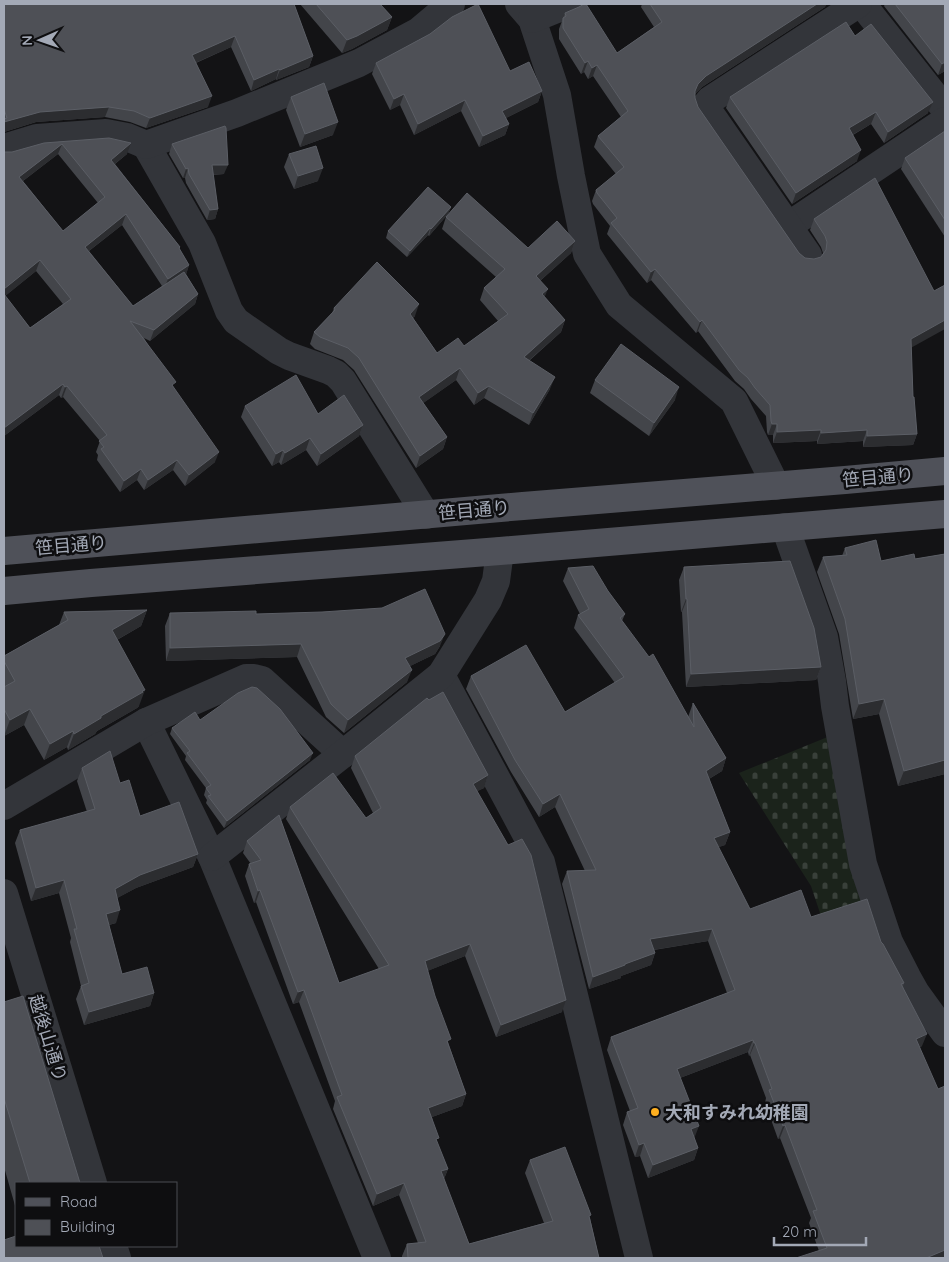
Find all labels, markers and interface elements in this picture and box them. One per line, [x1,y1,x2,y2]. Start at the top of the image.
north arrow [15,15,65,65]
text: N [18,35,36,46]
street label: 笹目通り [841,462,915,492]
street label: 笹目通り [437,495,511,525]
street label: 笹目通り [34,530,108,560]
street label: 越後山通り [24,992,72,1084]
place label: 大和すみれ幼稚園 [665,1101,809,1124]
marker: 大和すみれ幼稚園 [649,1106,661,1118]
legend [15,1182,178,1247]
text: Road [60,1192,97,1211]
scale bar [774,1214,866,1246]
text: Building [60,1217,115,1236]
text: 20 m [782,1222,817,1241]

